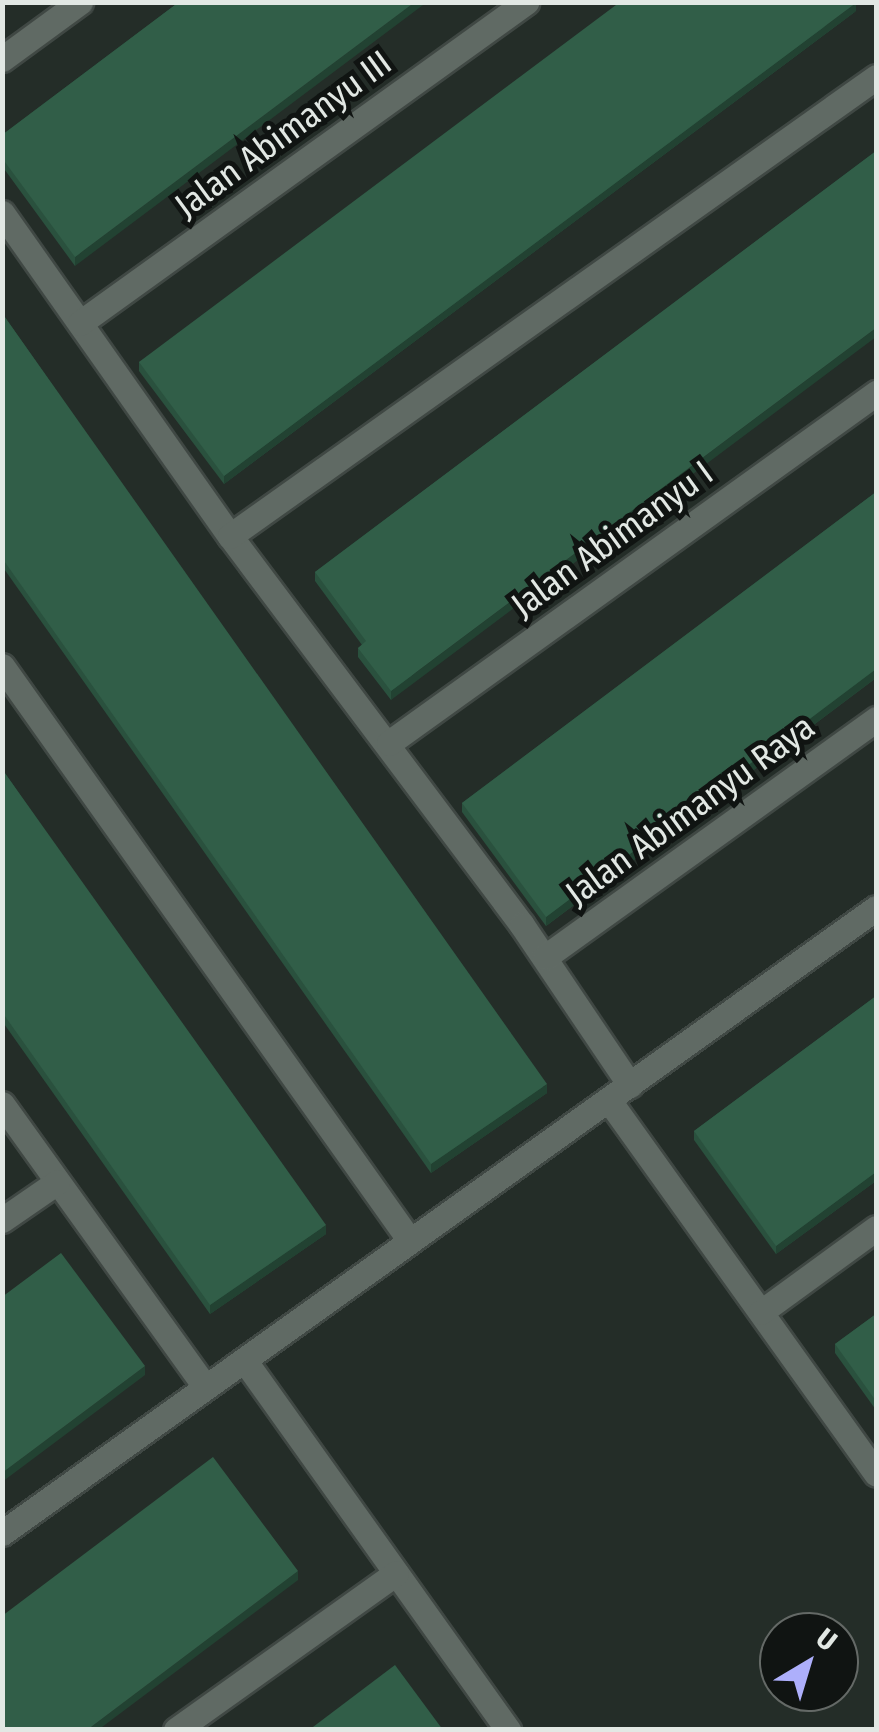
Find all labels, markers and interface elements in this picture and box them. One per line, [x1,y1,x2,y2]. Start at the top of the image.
street label: Jalan Abimanyu III [167,41,399,227]
street label: Jalan Abimanyu I [503,452,721,626]
street label: Jalan Abimanyu Raya [557,706,823,914]
north arrow [759,1612,859,1712]
text: U [810,1621,843,1658]

